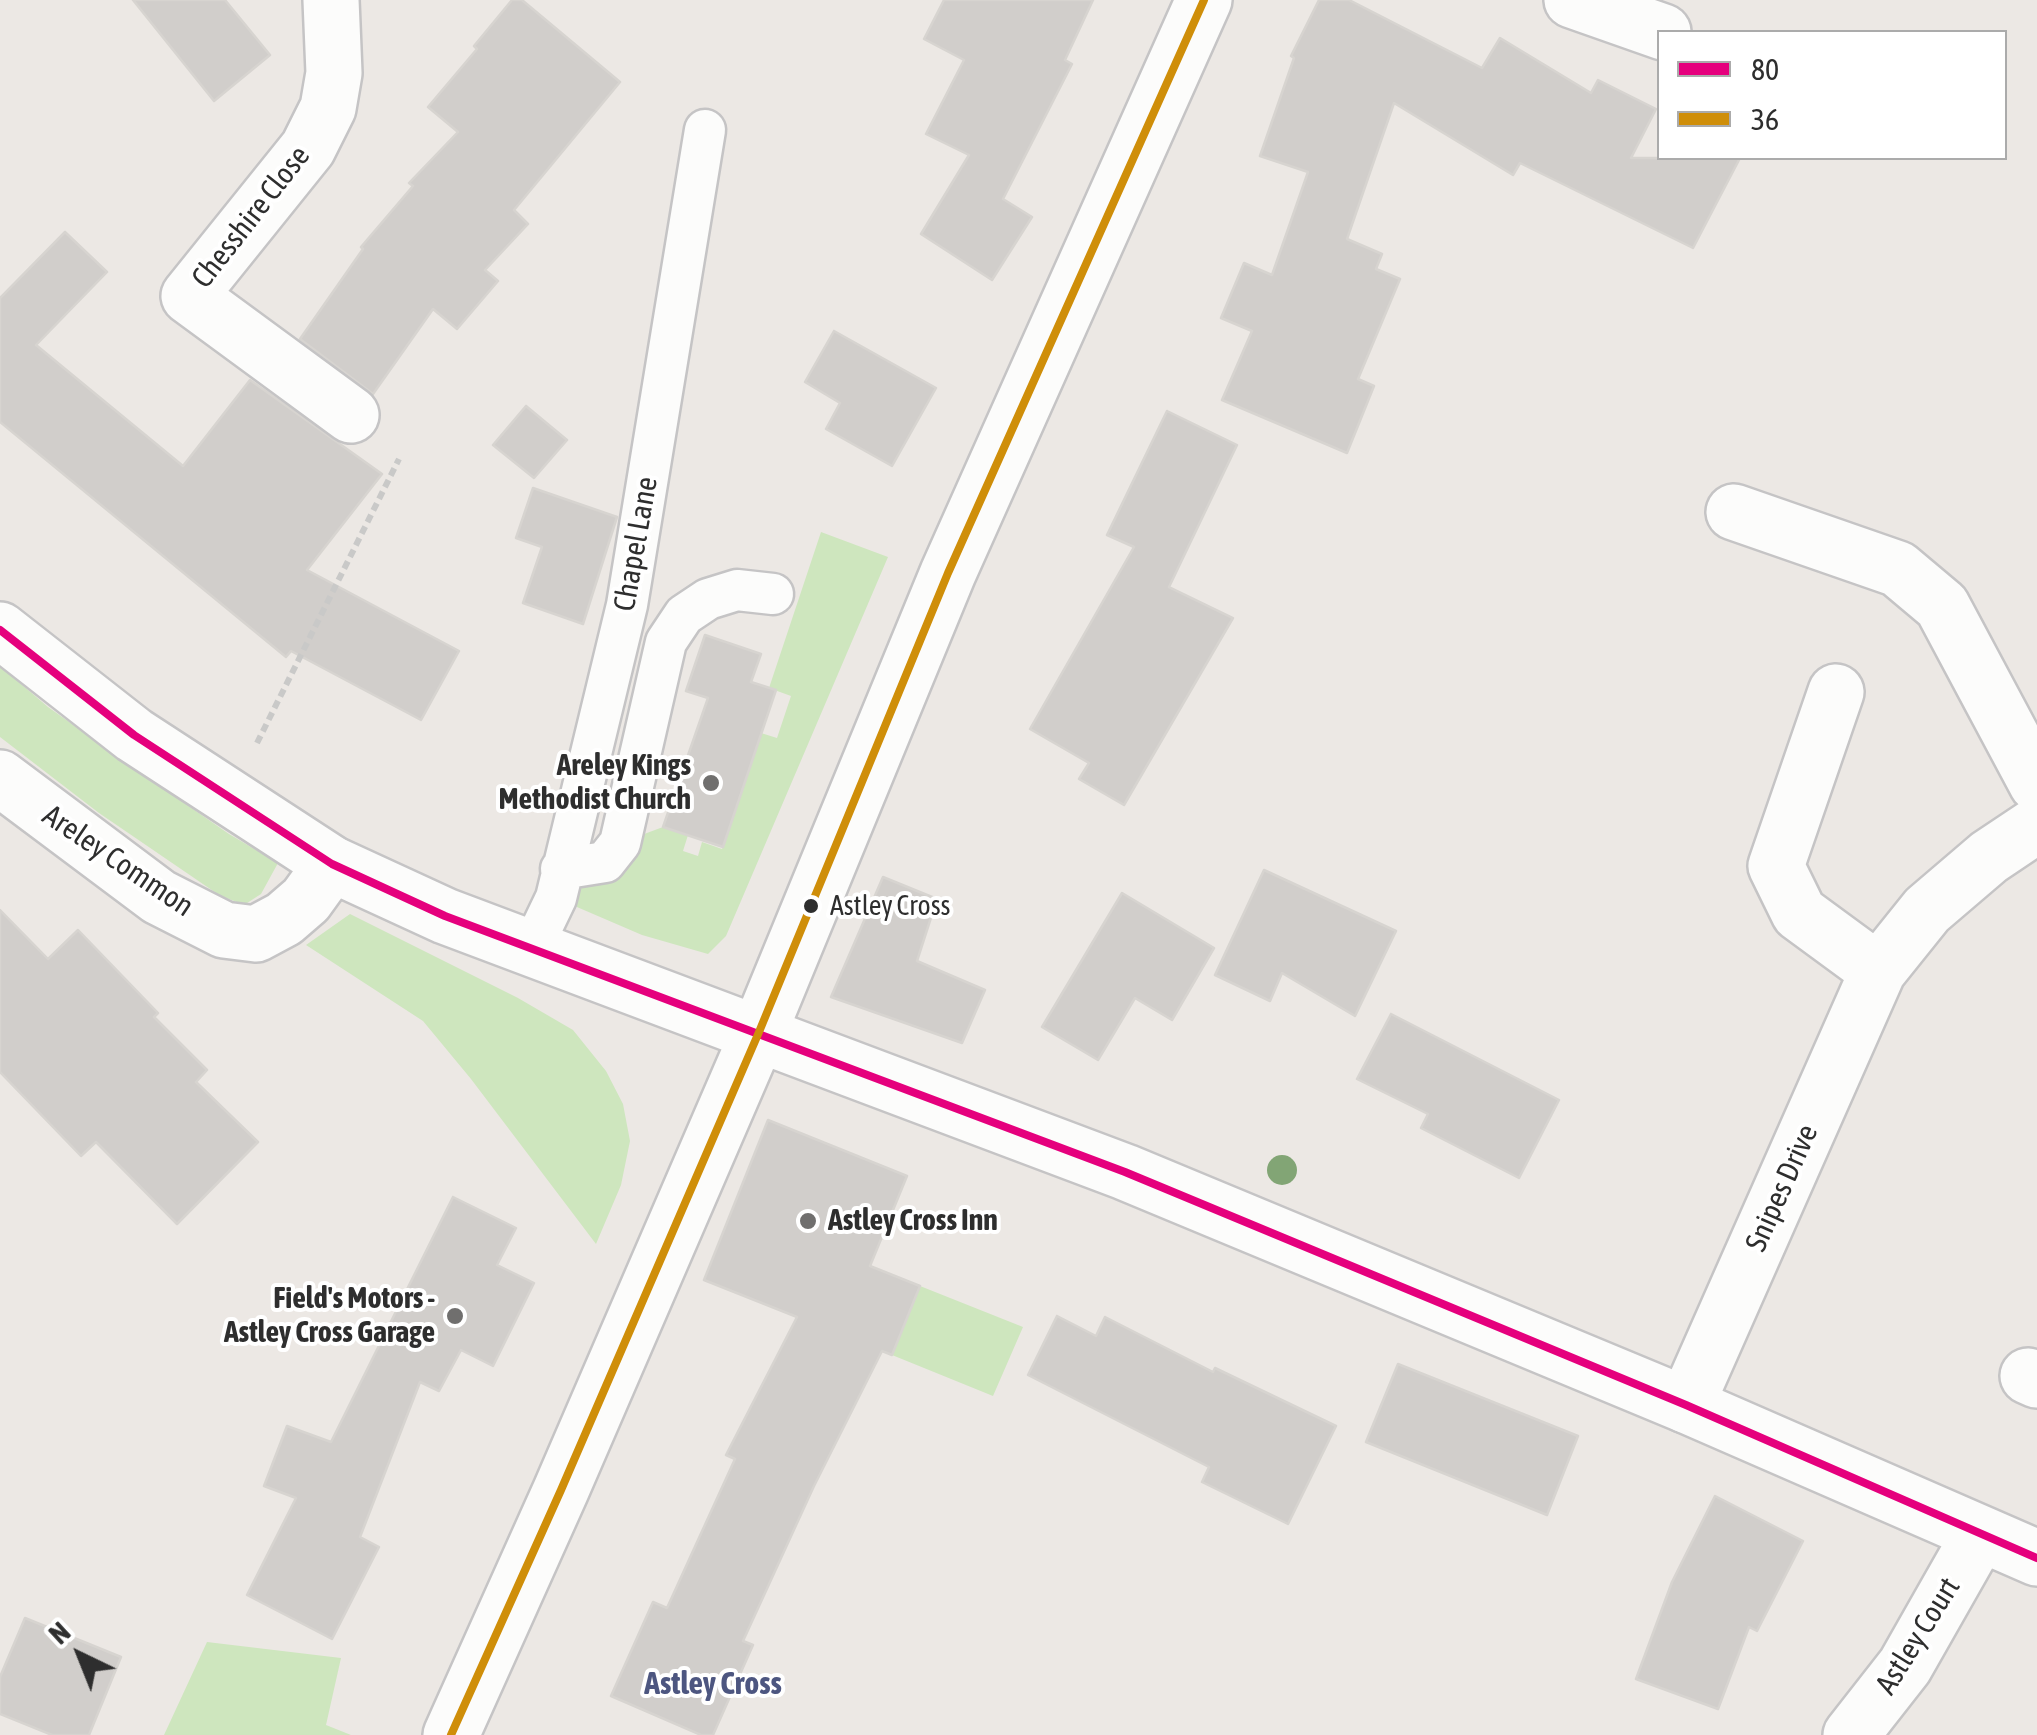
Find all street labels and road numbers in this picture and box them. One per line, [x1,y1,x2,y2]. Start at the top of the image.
street label: Chesshire Close [184,139,318,295]
street label: Chapel Lane [606,474,666,614]
street label: Areley Common [36,797,200,925]
street label: Snipes Drive [1738,1119,1826,1257]
street label: Astley Court [1868,1571,1968,1701]

